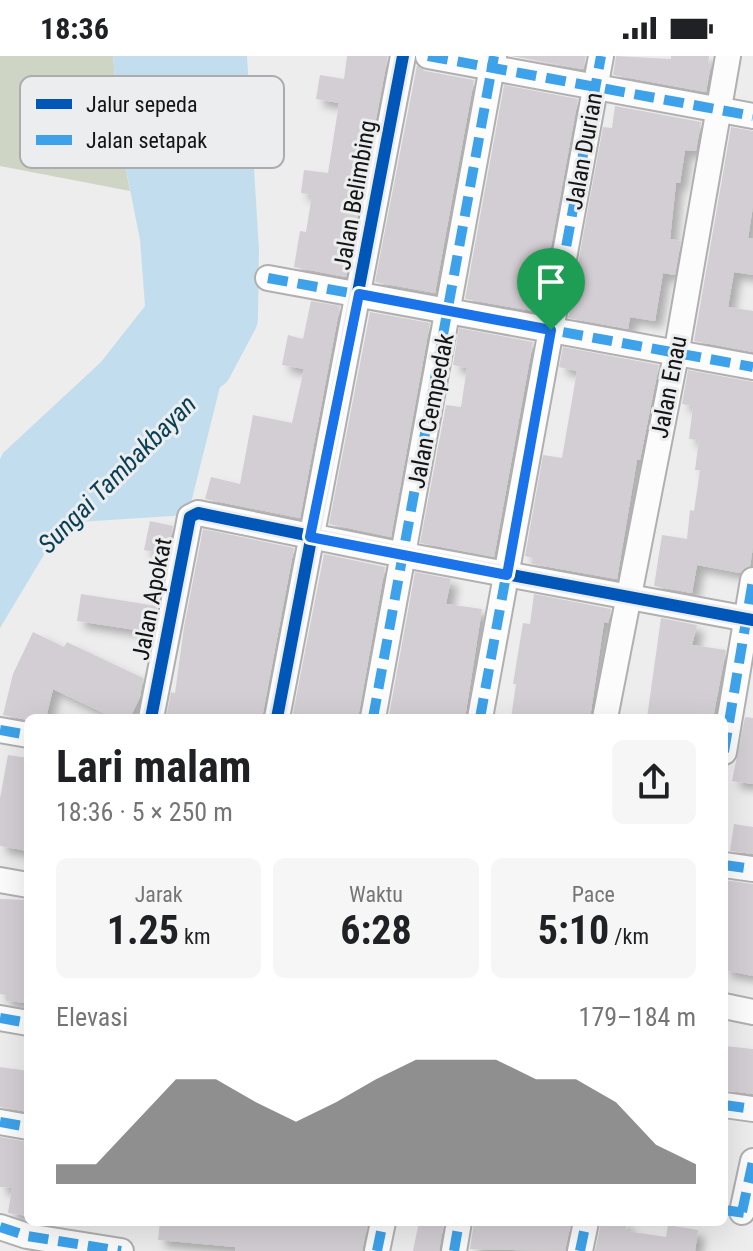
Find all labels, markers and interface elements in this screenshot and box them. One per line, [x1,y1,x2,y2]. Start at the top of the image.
text: 18:36 [40,11,109,46]
legend [20,76,284,168]
street label: Jalan Durian [560,90,608,212]
text: Jalur sepeda [86,92,198,117]
street label: Jalan Belimbing [328,118,382,272]
text: Jalan setapak [86,128,207,153]
pin [517,248,585,330]
icon: arrive [529,260,573,304]
street label: Jalan Cempedak [402,331,460,491]
street label: Jalan Enau [645,333,693,441]
water label: Sungai Tambakbayan [32,389,202,559]
street label: Jalan Apokat [126,535,178,663]
button: share [612,740,696,824]
text: Lari malam [56,741,251,793]
text: 18:36 · 5 × 250 m [56,797,233,827]
text: Jarak [135,882,183,907]
text: Waktu [349,882,403,907]
text: Pace [572,882,615,907]
text: 1.25 [107,907,179,954]
text: 6:28 [340,907,412,954]
text: 5:10 [538,907,609,954]
text: km [179,924,211,949]
text: /km [609,924,649,949]
text: Elevasi [56,1002,128,1032]
text: 179–184 m [579,1002,696,1032]

